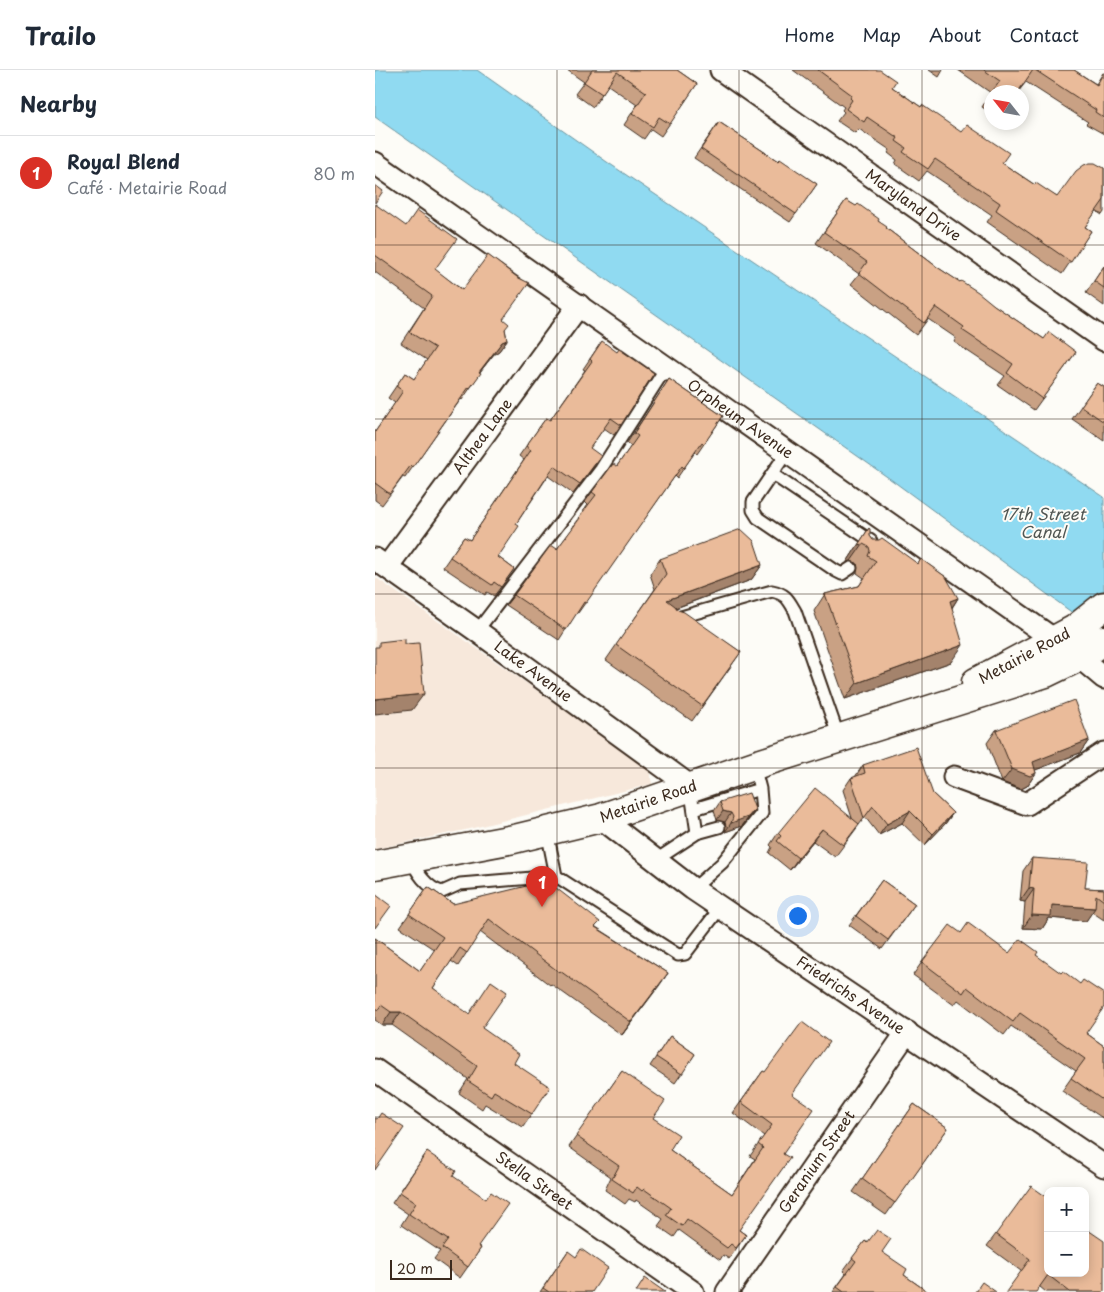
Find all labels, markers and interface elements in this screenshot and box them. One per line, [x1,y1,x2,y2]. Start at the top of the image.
text: Trailo [25,17,96,53]
text: Home [784,21,834,48]
text: Map [862,21,901,48]
text: About [929,21,981,48]
text: Contact [1009,21,1079,48]
north arrow [984,85,1029,130]
text: Nearby [20,87,97,119]
text: Royal Blend [67,147,180,175]
text: 1 [32,161,40,185]
text: 80 m [313,161,355,185]
street label: Maryland Drive [861,162,967,246]
text: Café · Metairie Road [67,175,227,199]
street label: Orpheum Avenue [683,373,799,463]
street label: Althea Lane [446,393,517,478]
water label: 17th Street Canal [1001,501,1088,543]
street label: Metairie Road [974,621,1074,689]
street label: Lake Avenue [490,634,578,707]
street label: Metairie Road [596,773,700,828]
pin: 1 [526,866,558,907]
your location [785,903,811,929]
street label: Friedrichs Avenue [792,949,910,1039]
street label: Geranium Street [772,1105,860,1217]
street label: Stella Street [492,1145,578,1215]
map controls [1044,1187,1089,1277]
button: + [1044,1187,1089,1232]
button: − [1044,1232,1089,1277]
scale bar [390,1257,453,1280]
text: 20 m [397,1258,433,1279]

